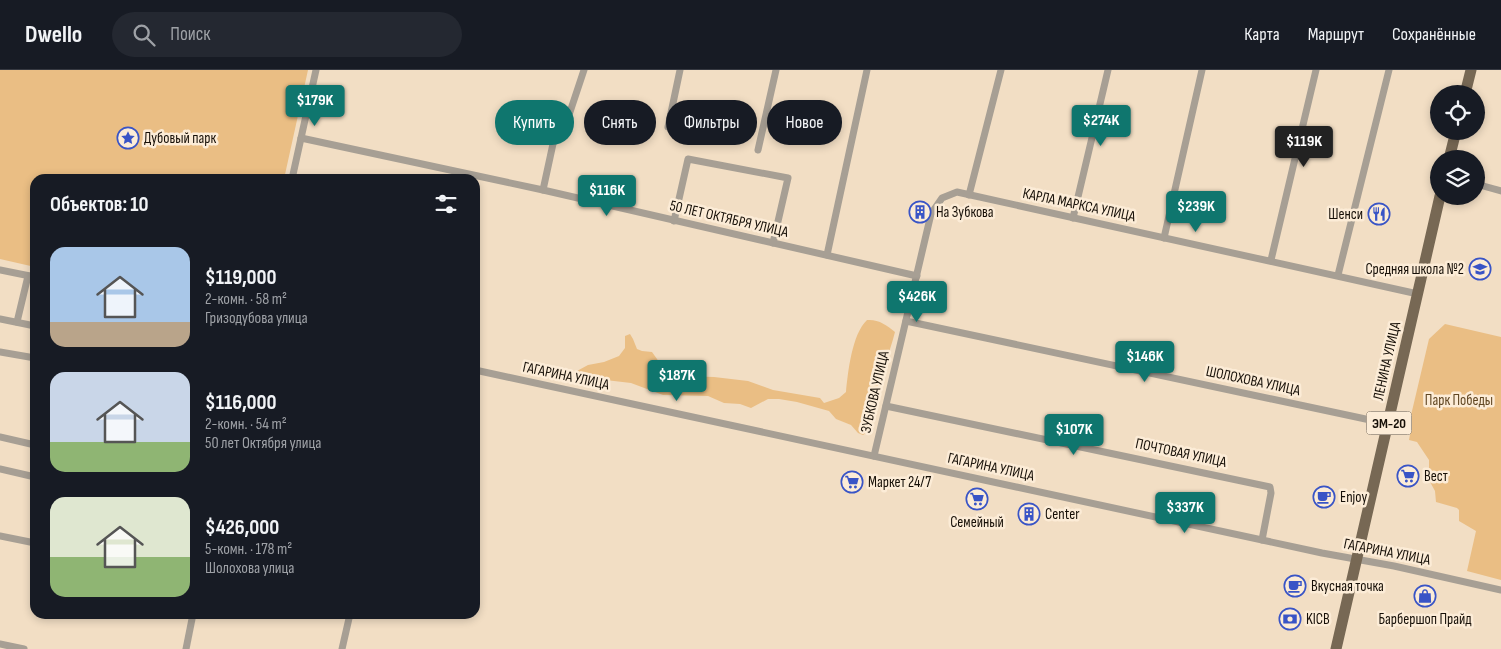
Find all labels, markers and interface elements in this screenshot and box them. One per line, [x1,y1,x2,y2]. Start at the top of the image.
search box [112,12,462,57]
text: Dwello [25,20,82,49]
icon: search [130,21,158,49]
text: Поиск [170,23,210,46]
text: Карта [1244,24,1280,45]
text: Маршрут [1308,24,1364,45]
text: Сохранённые [1392,24,1476,45]
pin: $179K [280,85,350,127]
map controls [1430,85,1485,205]
button: locate [1430,85,1485,140]
text: $179K [297,91,333,110]
chip: Купить [495,100,574,145]
chip: Снять [584,100,656,145]
chip: Фильтры [666,100,757,145]
chip: Новое [767,100,842,145]
pin: $274K [1066,104,1136,147]
text: $274K [1083,111,1119,130]
place icon: Дубовый парк [116,126,140,150]
pin: $119K [1269,126,1339,168]
place label: Дубовый парк [144,129,216,148]
text: $119K [1286,132,1322,151]
button: layers [1430,150,1485,205]
pin: $116K [572,174,642,217]
text: $116K [589,181,625,200]
street label: КАРЛА МАРКСА УЛИЦА [1021,184,1138,226]
icon: filters [432,190,460,218]
pin: $239K [1161,190,1231,233]
text: Объектов: 10 [50,192,149,217]
street label: 50 ЛЕТ ОКТЯБРЯ УЛИЦА [668,196,791,242]
text: $239K [1177,197,1215,216]
building icon: На Зубкова [908,200,932,224]
restaurant icon: Шенси [1367,202,1391,226]
place label: На Зубкова [936,203,994,222]
place label: Шенси [1328,205,1363,224]
school or university icon: Средняя школа №2 [1468,257,1492,281]
place label: Средняя школа №2 [1365,260,1464,279]
text: $119,000 [205,265,277,290]
icon: home [90,267,150,327]
pin: $426K [882,280,952,323]
text: $426K [898,287,936,306]
text: 2-комн. · 58 m² [205,290,287,309]
text: Гризодубова улица [205,309,308,328]
street label: ЛЕНИНА УЛИЦА [1369,319,1405,402]
pin: $146K [1110,340,1180,383]
text: $146K [1126,347,1164,366]
street label: ЗУБКОВА УЛИЦА [856,348,894,435]
street label: ГАГАРИНА УЛИЦА [521,358,611,395]
pin: $187K [642,360,712,402]
street label: ШОЛОХОВА УЛИЦА [1204,362,1302,400]
text: $187K [659,366,695,385]
text: $116,000 [205,390,277,415]
park label: Парк Победы [1425,391,1493,410]
icon: home [90,392,150,452]
road number: ЭМ-20 [1366,412,1412,434]
pin: $107K [1039,414,1109,456]
text: 2-комн. · 54 m² [205,415,287,434]
text: $107K [1055,420,1093,439]
text: 50 лет Октября улица [205,434,321,453]
street label: ПОЧТОВАЯ УЛИЦА [1134,434,1229,472]
street label: ГАГАРИНА УЛИЦА [946,449,1036,486]
supermarket icon: Вест [1396,464,1420,488]
place label: Вест [1424,467,1448,486]
supermarket icon: Маркет 24/7 [840,470,864,494]
place label: Маркет 24/7 [868,473,931,492]
cafe icon: Enjoy [1312,485,1336,509]
supermarket icon: Семейный [965,487,989,511]
place label: Enjoy [1340,488,1367,507]
pin: $337K [1150,492,1220,534]
text: $337K [1166,498,1204,517]
building icon: Center [1017,502,1041,526]
place label: Center [1045,505,1080,524]
place label: Семейный [950,513,1004,532]
text: $426,000 [205,515,279,540]
icon: home [90,517,150,577]
street label: ГАГАРИНА УЛИЦА [1342,534,1432,570]
text: 5-комн. · 178 m² [205,540,292,559]
text: Шолохова улица [205,559,294,578]
cafe icon: Вкусная точка [1283,574,1307,598]
place label: Вкусная точка [1311,577,1384,596]
shop icon: Барбершоп Прайд [1413,584,1437,608]
bank icon: KICB [1278,607,1302,631]
place label: KICB [1306,610,1330,629]
place label: Барбершоп Прайд [1379,610,1472,629]

